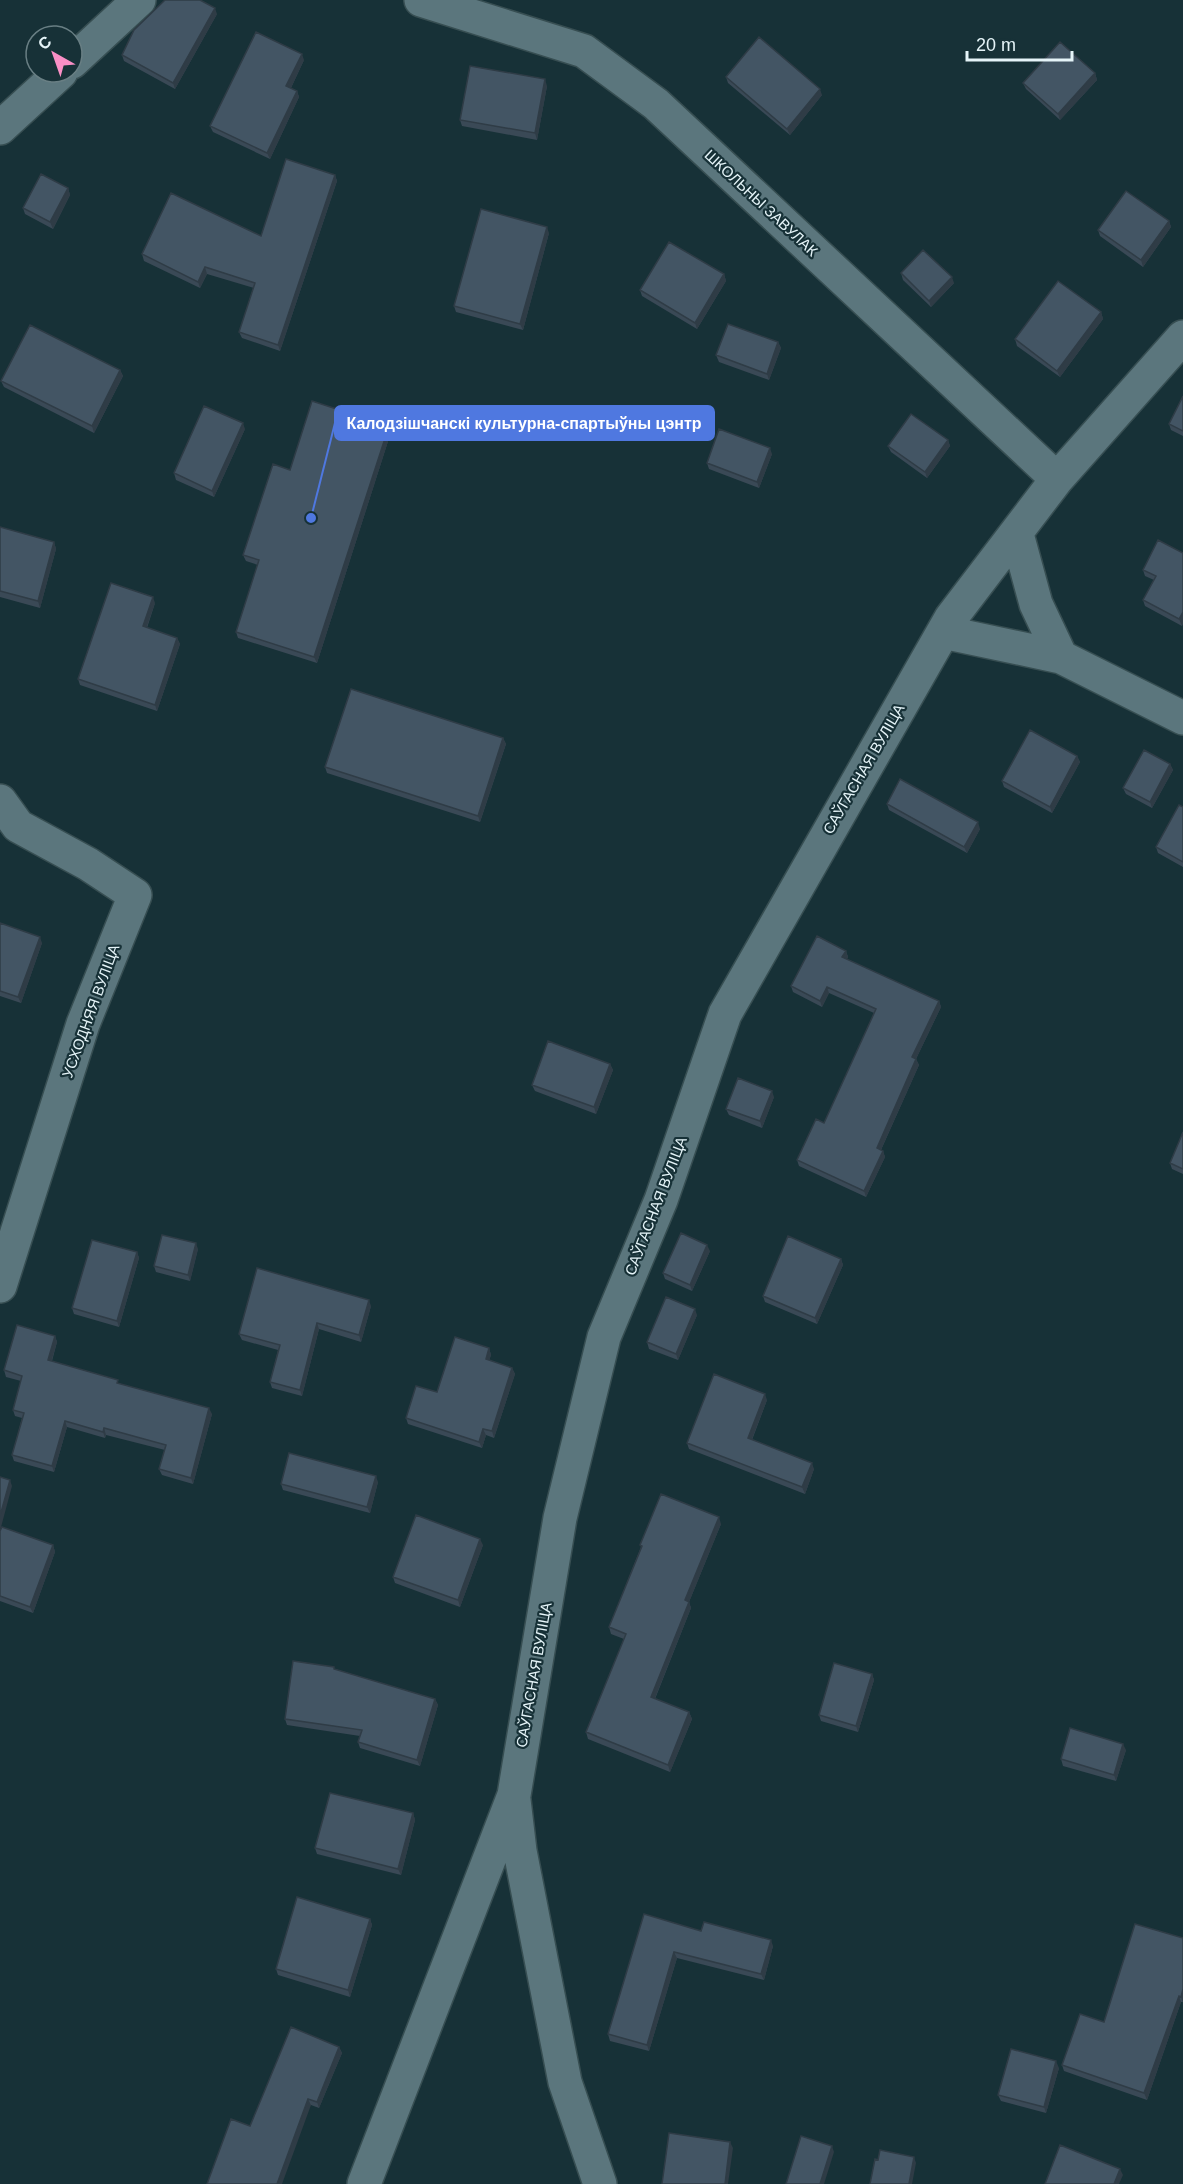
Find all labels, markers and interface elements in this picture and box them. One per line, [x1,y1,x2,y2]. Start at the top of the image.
north arrow [24,24,84,84]
scale bar [967,24,1072,62]
text: С [35,32,55,53]
text: 20 m [976,35,1016,55]
street label: ШКОЛЬНЫ ЗАВУЛАК [701,146,821,259]
callout: Калодзішчанскі культурна-спартыўны цэнтр [335,406,714,440]
text: Калодзішчанскі культурна-спартыўны цэнтр [346,415,702,432]
street label: САЎГАСНАЯ ВУЛІЦА [819,701,908,837]
street label: УСХОДНЯЯ ВУЛІЦА [58,942,123,1080]
street label: САЎГАСНАЯ ВУЛІЦА [621,1134,690,1278]
street label: САЎГАСНАЯ ВУЛІЦА [512,1601,555,1749]

